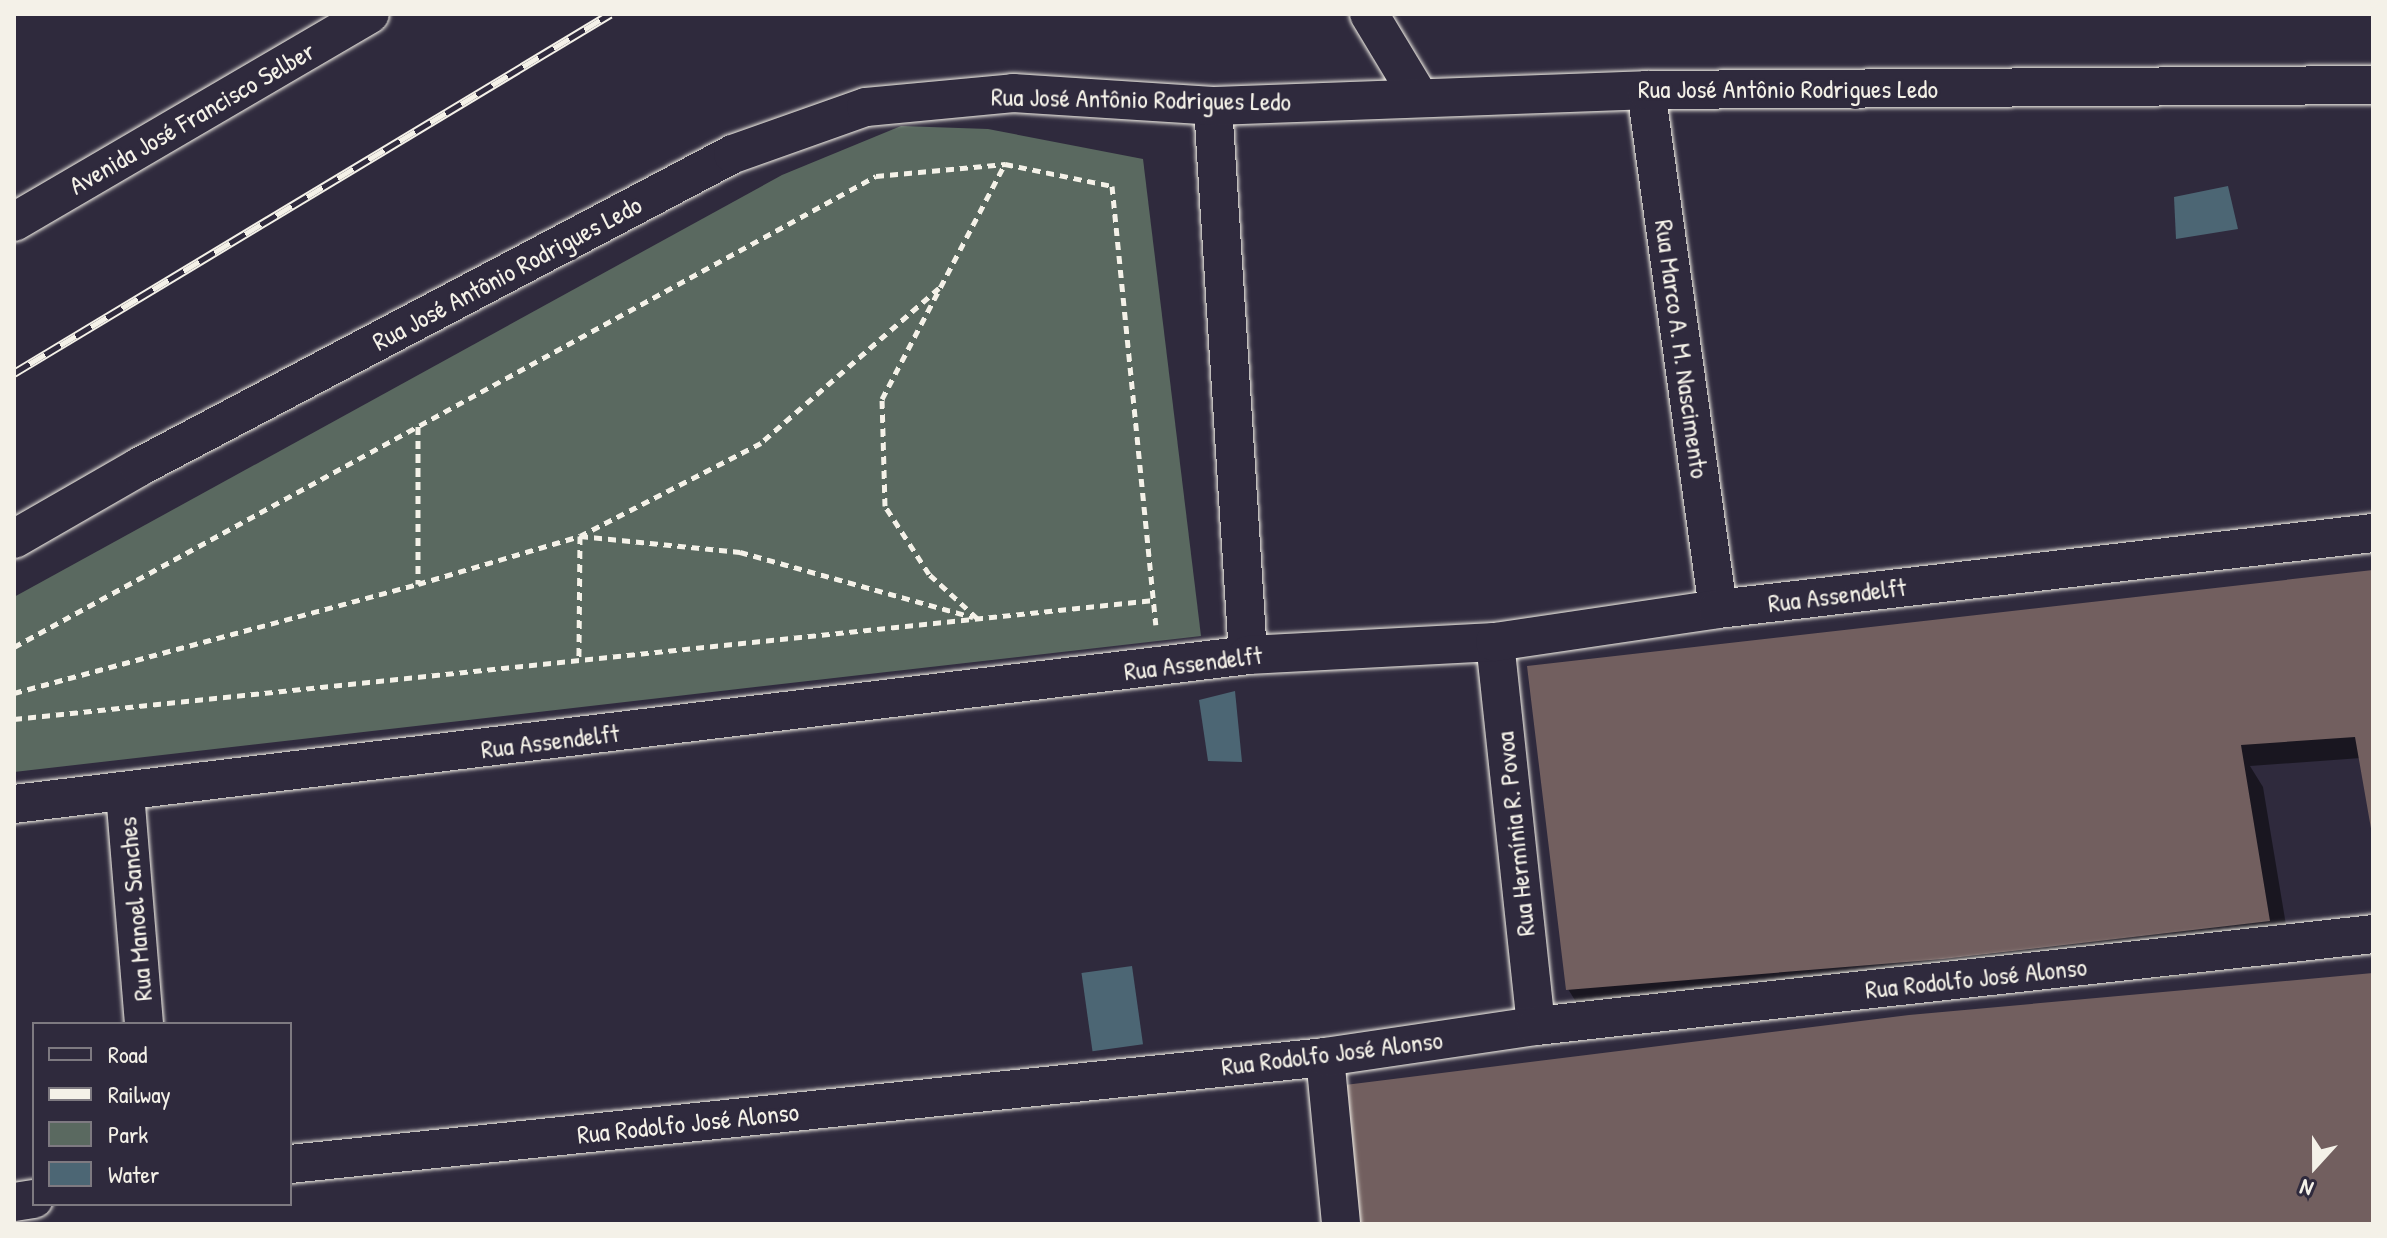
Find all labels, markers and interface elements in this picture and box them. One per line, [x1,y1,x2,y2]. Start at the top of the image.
street label: Avenida José Francisco Selber [64,35,320,201]
street label: Rua José Antônio Rodrigues Ledo [1638,73,1938,105]
street label: Rua José Antônio Rodrigues Ledo [991,81,1291,117]
street label: Rua José Antônio Rodrigues Ledo [367,189,647,357]
street label: Rua Marco A. M. Nascimento [1648,218,1716,480]
street label: Rua Assendelft [1766,571,1908,619]
street label: Rua Assendelft [1122,639,1264,687]
street label: Rua Assendelft [479,717,621,765]
street label: Rua Hermínia R. Povoa [1489,730,1541,938]
street label: Rua Manoel Sanches [111,816,159,1002]
street label: Rua Rodolfo José Alonso [1864,951,2088,1005]
legend [32,1022,292,1206]
street label: Rua Rodolfo José Alonso [1220,1024,1444,1082]
text: Road [108,1038,147,1070]
text: Railway [108,1078,171,1110]
street label: Rua Rodolfo José Alonso [576,1096,800,1150]
text: Park [108,1118,148,1150]
north arrow [2275,1126,2355,1206]
text: Water [108,1158,159,1190]
text: N [2296,1172,2317,1205]

